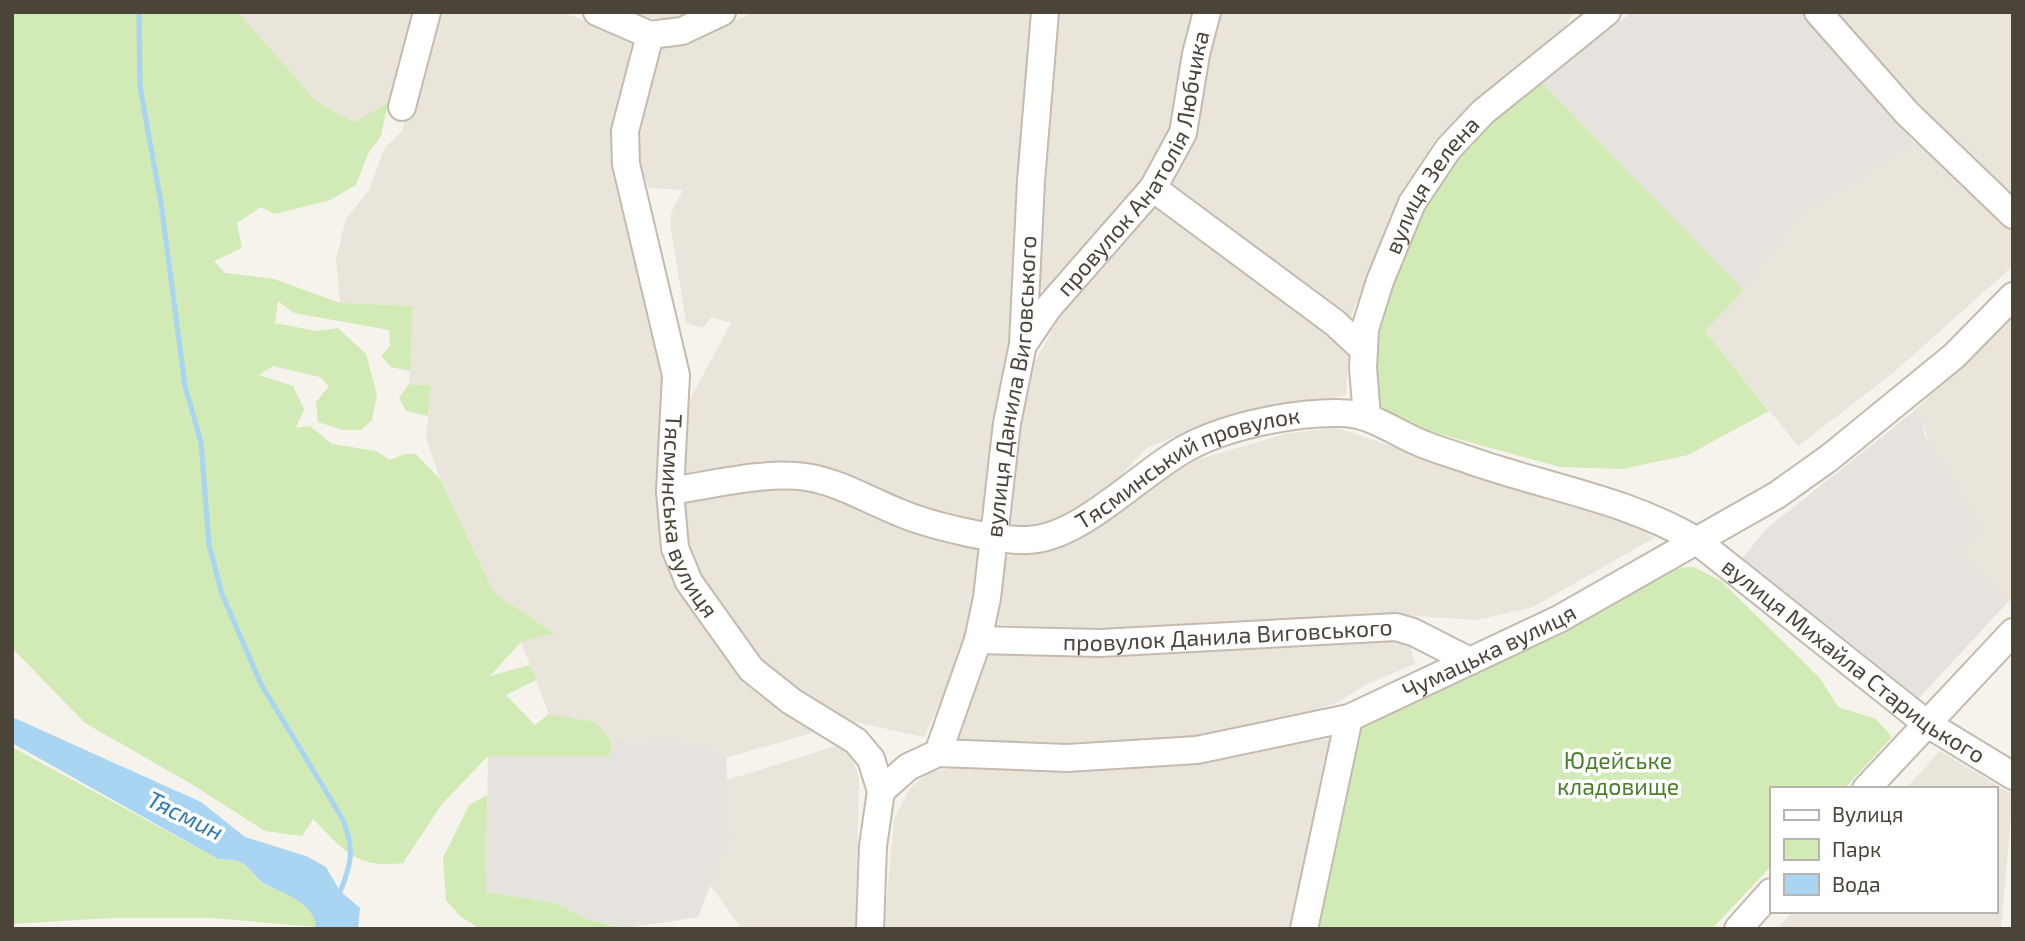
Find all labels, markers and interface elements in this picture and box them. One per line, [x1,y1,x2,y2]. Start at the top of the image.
street label: провулок Анатолія Любчика [1050,27,1215,301]
street label: вулиця Зелена [1378,110,1485,258]
street label: вулиця Данила Виговського [979,235,1041,539]
street label: Тясминський провулок [1070,400,1302,535]
street label: Тясминська вулиця [657,414,725,623]
street label: вулиця Михайла Старицького [1717,552,1991,769]
street label: Чумацька вулиця [1397,597,1581,704]
street label: провулок Данила Виговського [1063,612,1393,656]
park label: Юдейське кладовище [1557,746,1679,800]
water label: Тясмин [143,784,229,846]
legend [1770,787,1997,913]
text: Вулиця [1832,801,1903,827]
text: Парк [1832,836,1881,861]
text: Вода [1832,871,1881,896]

